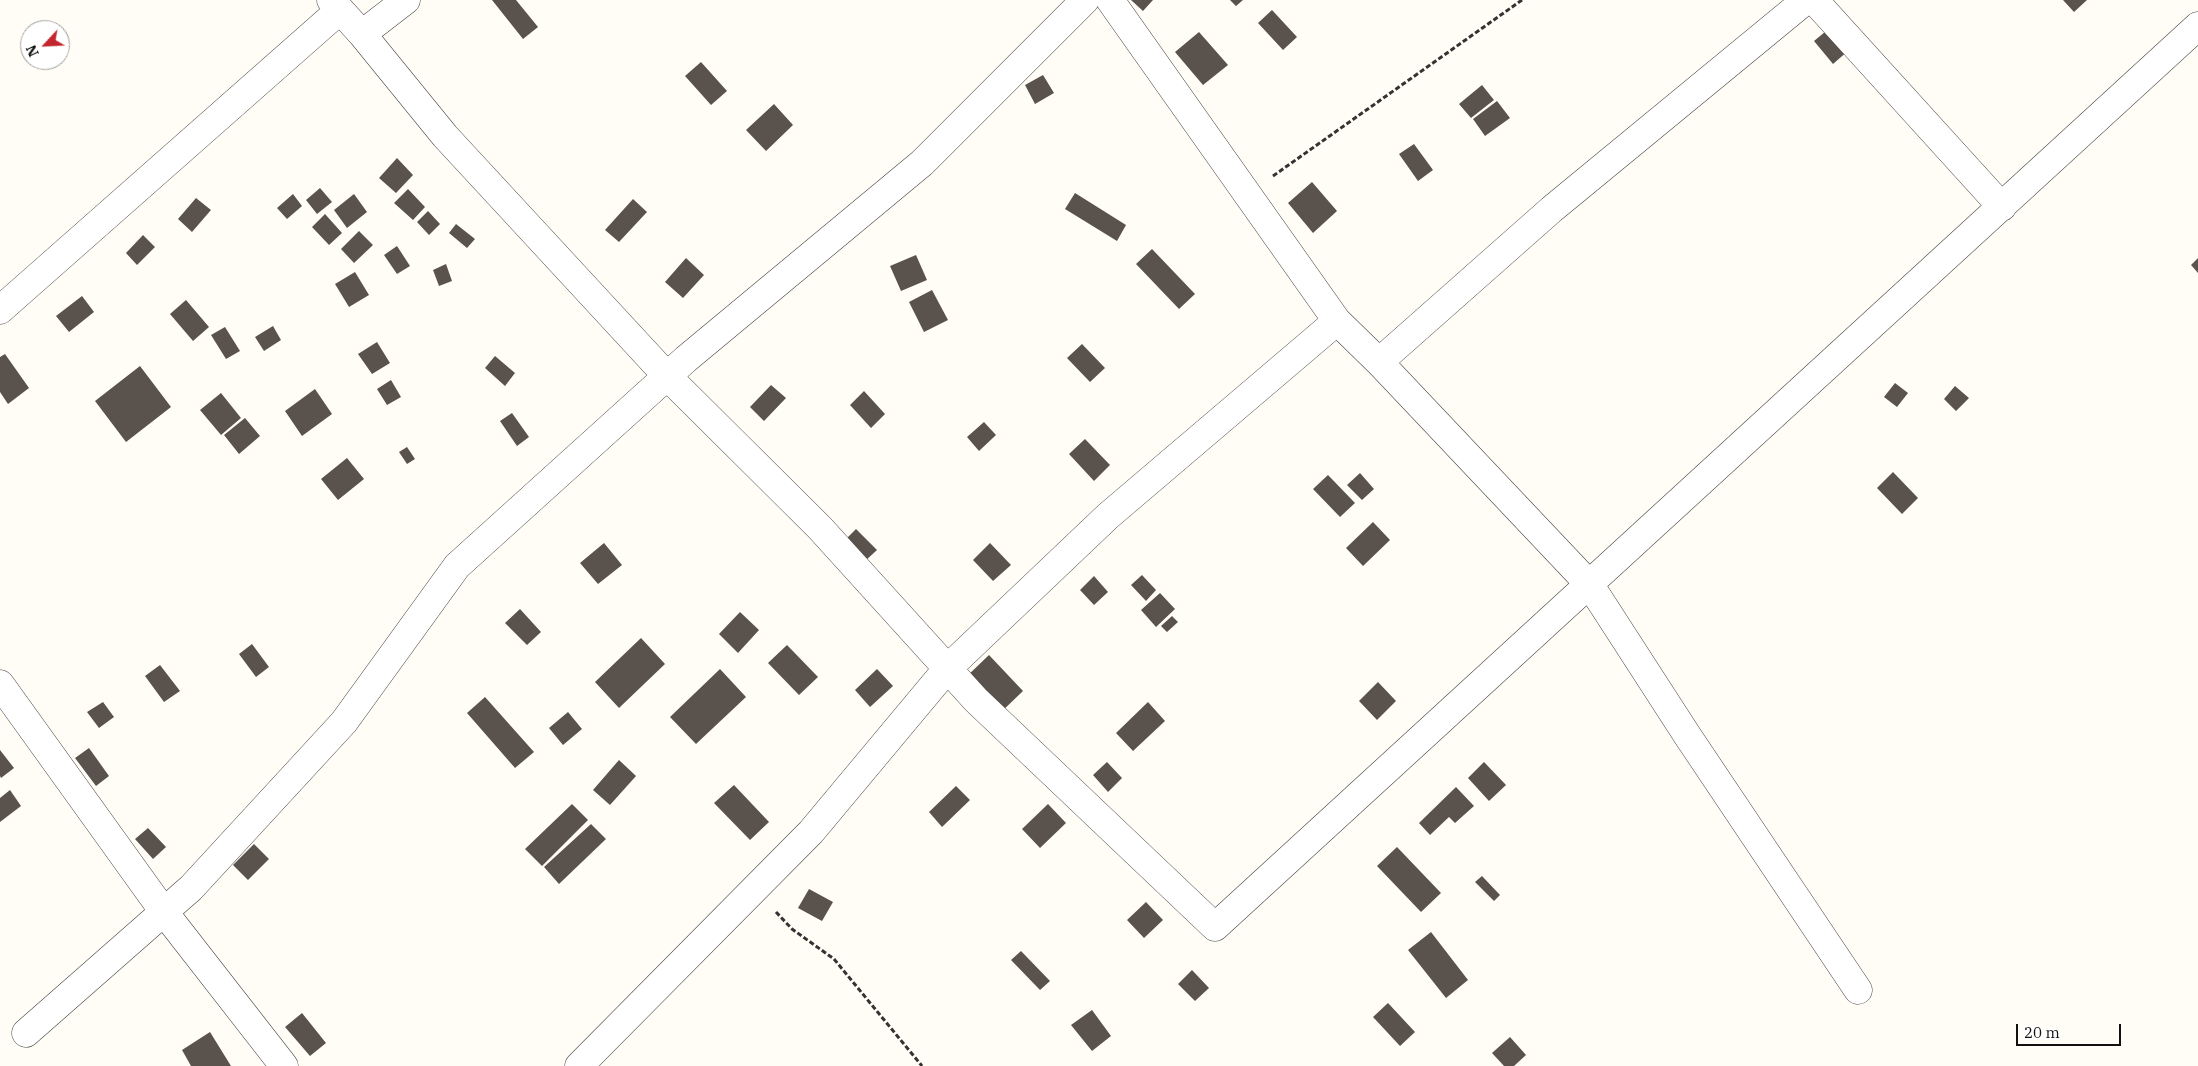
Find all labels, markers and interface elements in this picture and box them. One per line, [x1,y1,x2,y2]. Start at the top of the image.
north arrow [20,20,70,70]
text: N [22,42,43,60]
scale bar [2018,1014,2123,1046]
text: 20 m [2024,1023,2060,1042]

